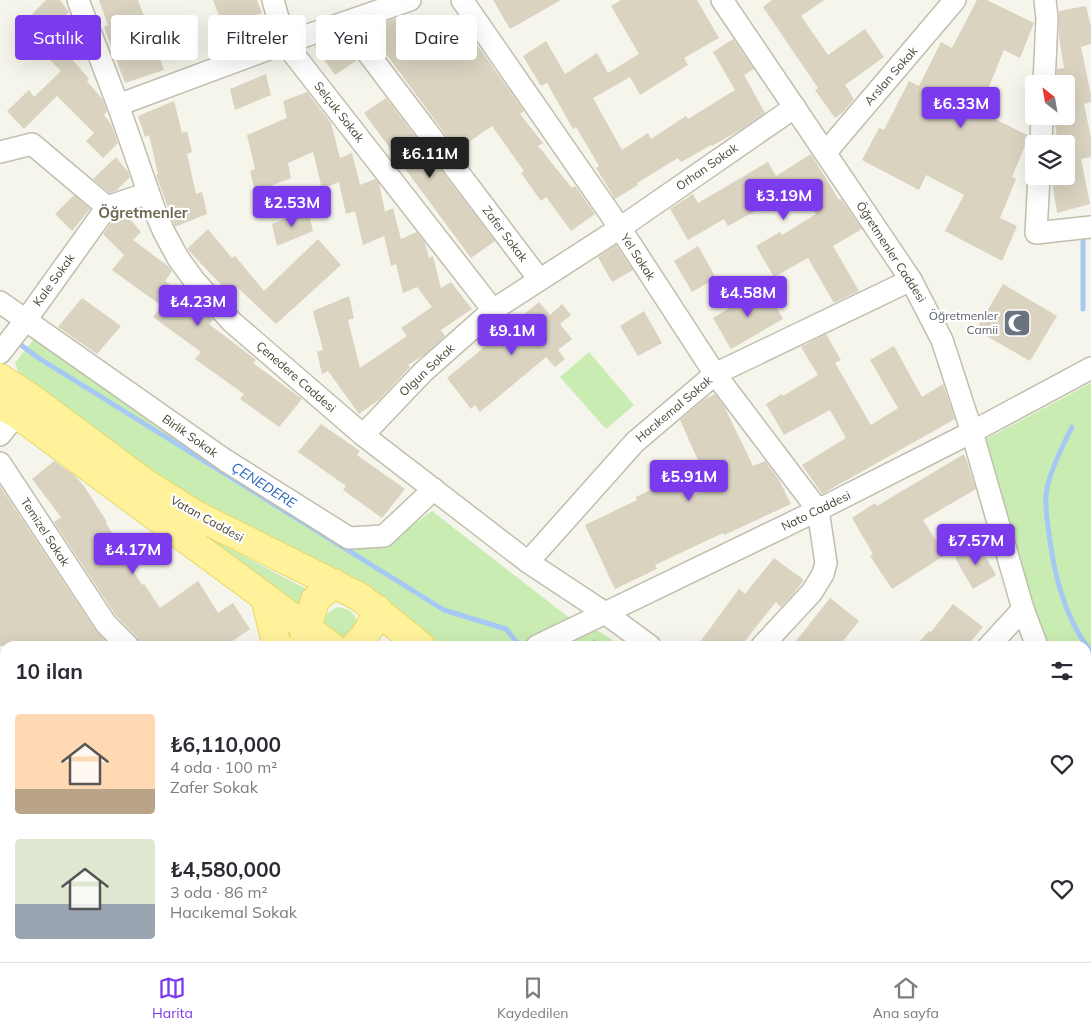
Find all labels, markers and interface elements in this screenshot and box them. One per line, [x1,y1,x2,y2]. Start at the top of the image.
chip: Satılık [15,15,101,60]
chip: Kiralık [111,15,198,60]
chip: Filtreler [208,15,306,60]
chip: Yeni [316,15,386,60]
chip: Daire [396,15,477,60]
street label: Arslan Sokak [861,43,921,108]
north arrow [1025,75,1075,125]
map controls [1025,75,1075,185]
street label: Selçuk Sokak [311,78,368,146]
pin: ₺6.33M [920,86,1002,129]
text: ₺6.33M [933,93,989,113]
button: layers [1025,135,1075,185]
pin: ₺6.11M [389,136,471,179]
street label: Orhan Sokak [673,139,741,193]
text: ₺6.11M [402,143,458,163]
pin: ₺3.19M [743,178,825,221]
text: ₺3.19M [756,185,812,205]
pin: ₺2.53M [251,186,333,228]
text: ₺2.53M [264,192,320,212]
street label: Öğretmenler Caddesi [853,198,930,305]
district label: Öğretmenler [98,203,188,222]
street label: Zafer Sokak [480,203,532,265]
street label: Yel Sokak [617,230,660,284]
street label: Kale Sokak [30,250,78,309]
pin: ₺4.58M [707,276,789,318]
text: ₺4.58M [720,282,776,302]
pin: ₺4.23M [157,284,239,327]
text: ₺4.23M [170,291,226,311]
place label: Öğretmenler Camii [929,308,999,337]
mosque icon: Öğretmenler Camii [1002,308,1032,338]
pin: ₺9.1M [477,314,547,356]
text: ₺9.1M [489,320,535,340]
street label: Çenedere Caddesi [253,338,339,415]
street label: Olgun Sokak [396,340,458,399]
street label: Hacıkemal Sokak [632,372,716,445]
street label: Birlik Sokak [160,411,222,461]
water label: ÇENEDERE [228,458,300,512]
pin: ₺5.91M [648,460,730,502]
text: ₺5.91M [661,466,717,486]
street label: Nato Caddesi [779,487,853,534]
street label: Vatan Caddesi [168,492,246,545]
street label: Temizel Sokak [18,495,74,569]
pin: ₺7.57M [935,524,1017,566]
text: ₺7.57M [948,530,1004,550]
pin: ₺4.17M [92,532,174,575]
text: ₺4.17M [105,539,161,559]
icon: filters [1048,657,1076,685]
text: 10 ilan [15,658,83,684]
text: ₺6,110,000 [170,731,281,757]
icon: home [55,734,115,794]
icon: heart [1048,750,1076,778]
text: 4 oda · 100 m² [170,757,277,777]
text: Zafer Sokak [170,777,258,797]
text: ₺4,580,000 [170,856,281,882]
icon: home [55,859,115,919]
icon: heart [1048,875,1076,903]
text: 3 oda · 86 m² [170,882,268,902]
text: Hacıkemal Sokak [170,902,297,922]
tab: Harita [152,974,193,1022]
tab: Kaydedilen [497,974,569,1022]
tab: Ana sayfa [873,974,939,1022]

